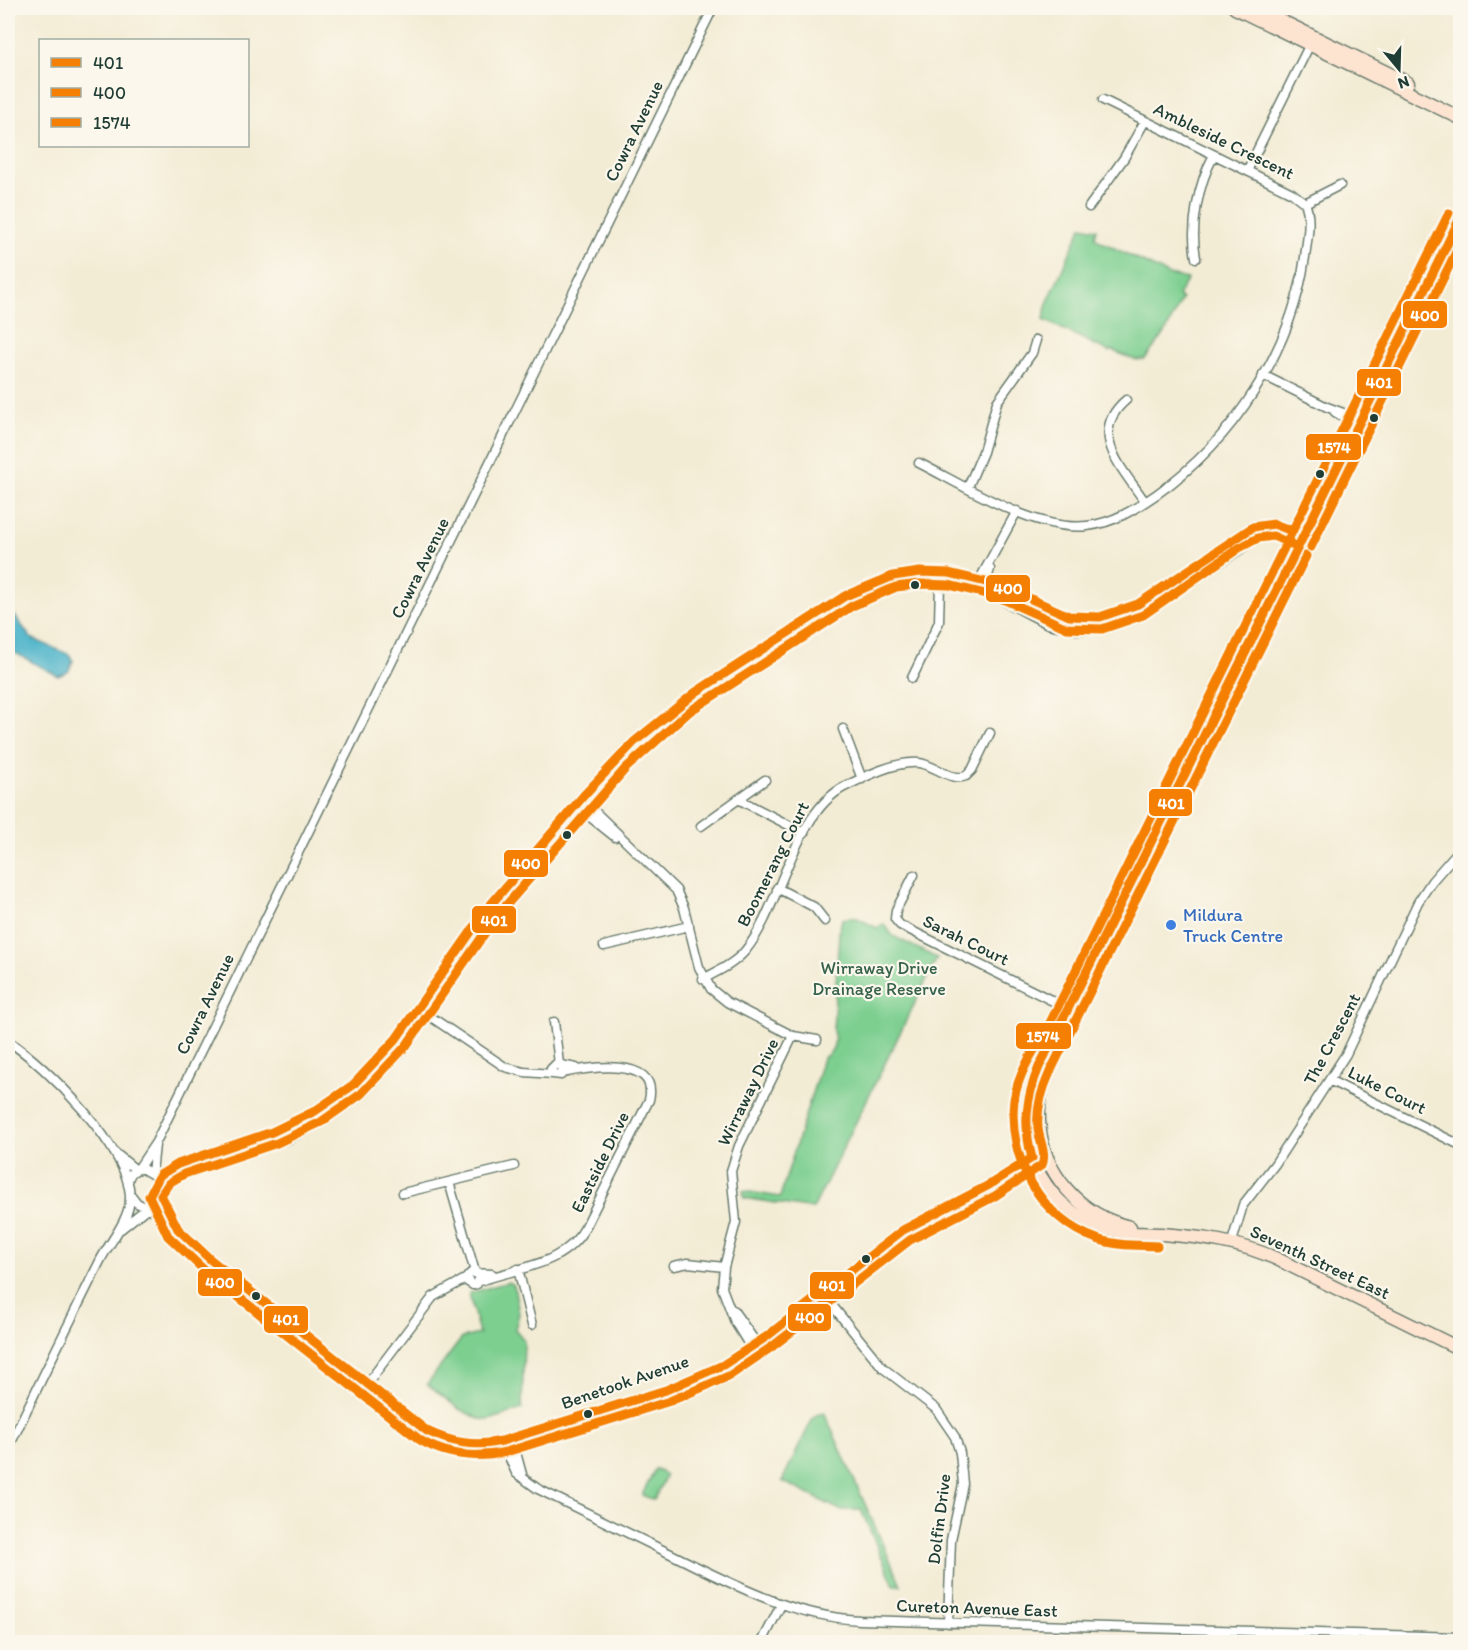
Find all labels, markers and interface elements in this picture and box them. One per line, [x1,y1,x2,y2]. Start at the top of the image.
legend [39,39,249,147]
north arrow [1369,39,1429,99]
text: 401 [93,52,123,74]
text: N [1396,72,1412,93]
street label: Cowra Avenue [600,77,668,185]
text: 400 [93,82,126,104]
street label: Ambleside Crescent [1150,97,1298,185]
text: 1574 [93,112,131,134]
line badge: 400 [1402,300,1448,329]
text: 400 [1410,306,1440,325]
line badge: 401 [1356,368,1402,397]
text: 401 [1366,373,1393,392]
unlabelled marker [1368,412,1380,424]
line badge: 1574 [1305,433,1362,461]
text: 1574 [1317,438,1351,457]
unlabelled marker [1314,468,1326,480]
street label: Cowra Avenue [386,514,454,622]
line badge: 400 [985,574,1031,603]
unlabelled marker [909,579,921,591]
text: 400 [993,579,1023,598]
line badge: 401 [1148,788,1193,817]
text: 401 [1158,794,1185,813]
street label: Boomerang Court [732,797,814,930]
unlabelled marker [561,829,573,841]
line badge: 400 [503,849,549,878]
text: 400 [511,854,541,873]
place label: Mildura Truck Centre [1183,904,1283,947]
line badge: 401 [471,905,517,934]
street label: Sarah Court [919,910,1013,970]
text: 401 [481,911,508,930]
marker: Mildura Truck Centre [1164,918,1178,932]
street label: Cowra Avenue [171,950,239,1058]
park label: Wirraway Drive Drainage Reserve [812,957,946,1000]
street label: The Crescent [1299,989,1366,1089]
line badge: 1574 [1015,1022,1072,1050]
text: 1574 [1026,1027,1060,1046]
street label: Wirraway Drive [712,1035,784,1149]
street label: Luke Court [1344,1061,1430,1119]
street label: Eastside Drive [566,1108,634,1216]
street label: Seventh Street East [1247,1220,1394,1304]
unlabelled marker [860,1253,872,1265]
line badge: 400 [197,1268,243,1297]
line badge: 401 [809,1271,855,1300]
text: 400 [205,1273,235,1292]
text: 401 [819,1276,846,1295]
unlabelled marker [250,1290,262,1302]
line badge: 400 [787,1303,832,1332]
line badge: 401 [263,1305,309,1334]
text: 400 [795,1308,825,1327]
text: 401 [273,1310,300,1329]
street label: Benetook Avenue [558,1350,692,1414]
unlabelled marker [582,1408,594,1420]
street label: Dolfin Drive [923,1472,955,1566]
street label: Cureton Avenue East [896,1594,1058,1622]

